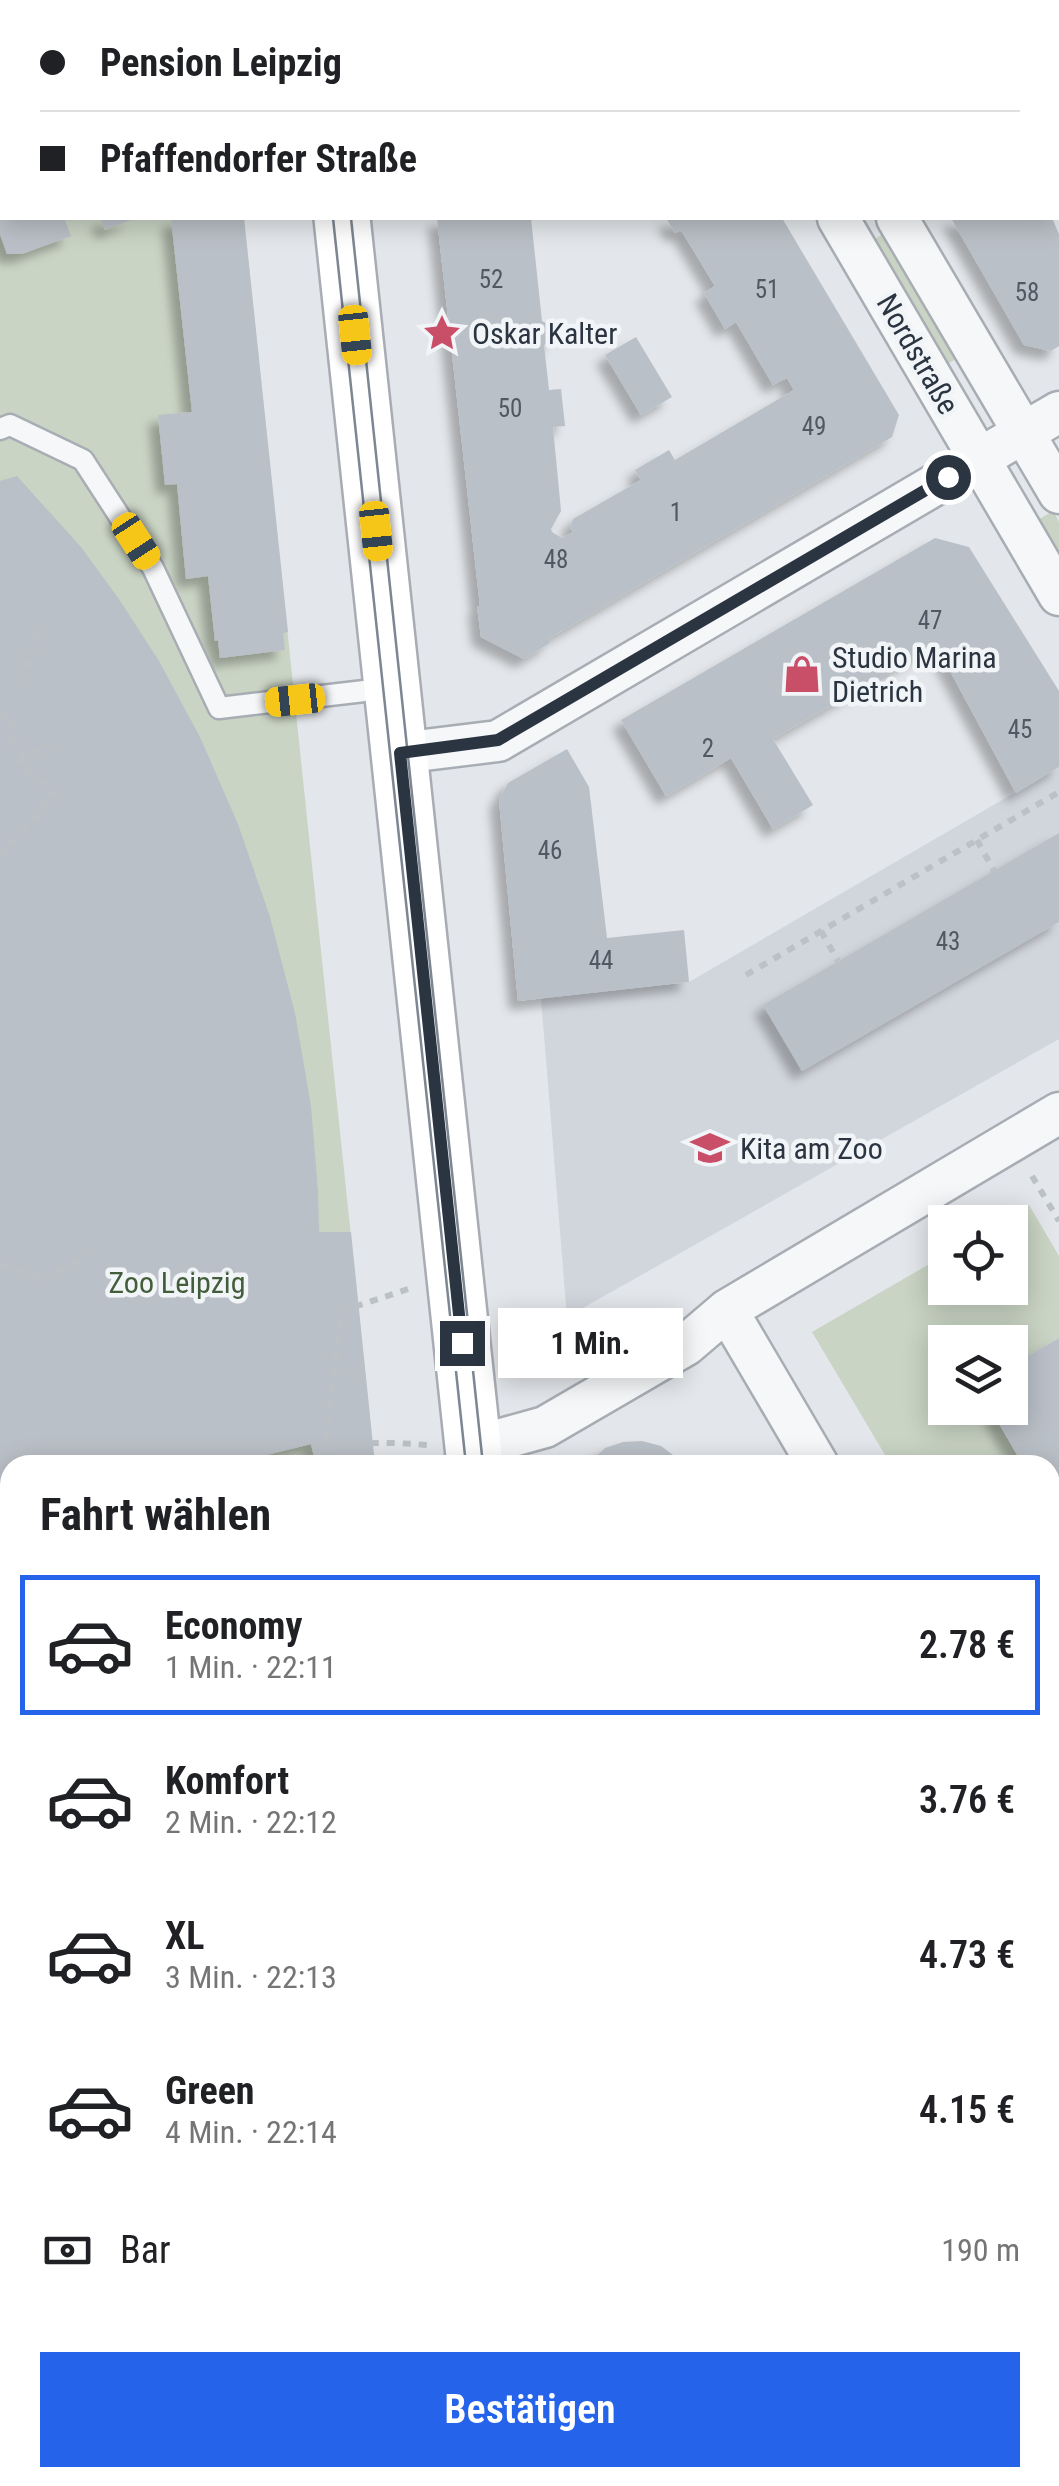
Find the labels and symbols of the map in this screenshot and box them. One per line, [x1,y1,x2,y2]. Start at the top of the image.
house number: 52 [479,265,503,294]
house number: 51 [755,275,779,304]
house number: 58 [1015,278,1039,307]
street label: Nordstraße [870,288,966,420]
car [337,304,373,366]
place icon: Oskar Kalter [421,312,463,354]
place label: Oskar Kalter [472,316,617,351]
house number: 50 [498,394,522,423]
house number: 49 [802,412,826,441]
route start [926,455,971,500]
house number: 1 [670,498,682,527]
car [358,500,394,562]
car [107,508,165,574]
house number: 48 [544,545,568,574]
house number: 47 [918,606,942,635]
place label: Studio Marina Dietrich [832,640,997,709]
shop icon: Studio Marina Dietrich [781,653,823,695]
car [264,682,326,718]
house number: 45 [1008,715,1032,744]
house number: 2 [702,734,714,763]
house number: 46 [538,836,562,865]
house number: 43 [936,927,960,956]
house number: 44 [589,946,613,975]
school or university icon: Kita am Zoo [689,1127,731,1169]
place label: Kita am Zoo [740,1131,883,1166]
park label: Zoo Leipzig [108,1265,246,1300]
callout: 1 Min. [497,1308,682,1378]
route end [440,1321,485,1366]

